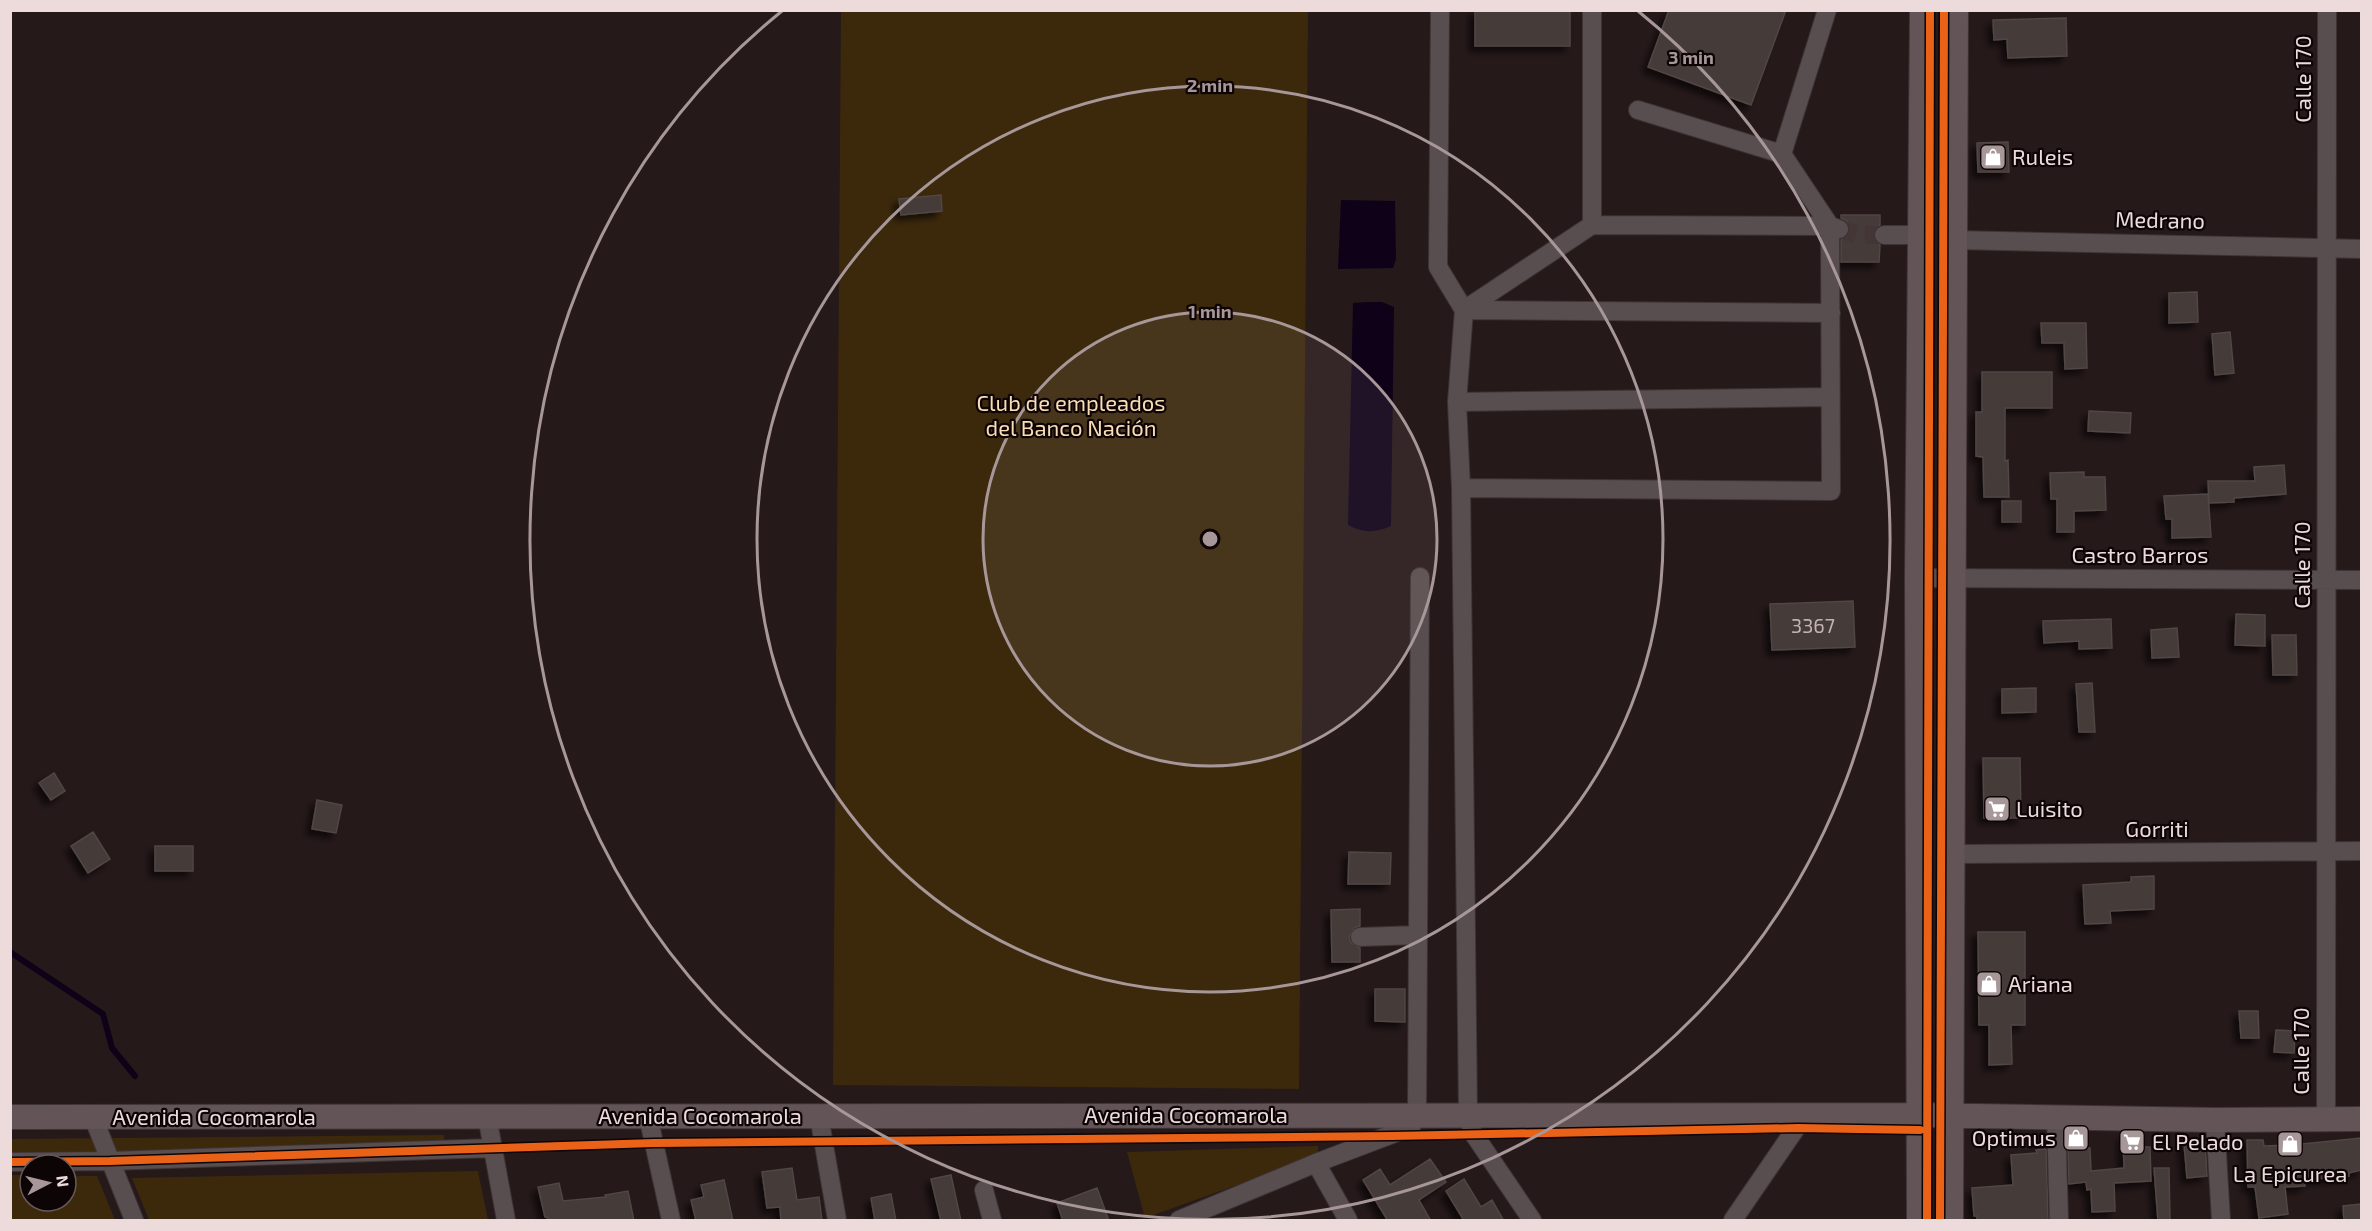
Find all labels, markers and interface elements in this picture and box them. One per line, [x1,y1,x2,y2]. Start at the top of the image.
street label: Calle 170 [2289,35,2315,123]
text: 3 min [1668,46,1714,68]
text: 2 min [1187,74,1233,96]
shop icon: Ruleis [1978,142,2008,172]
place label: Ruleis [2012,143,2073,169]
street label: Medrano [2115,205,2205,233]
text: 1 min [1188,300,1232,322]
park label: Club de empleados del Banco Nación [977,389,1165,440]
street label: Calle 170 [2288,521,2314,609]
centre of rings [1200,529,1220,549]
street label: Castro Barros [2072,541,2208,567]
house number: 3367 [1791,613,1835,637]
supermarket icon: Luisito [1982,794,2012,824]
place label: Luisito [2016,795,2083,821]
street label: Gorriti [2125,815,2189,841]
shop icon: Ariana [1974,969,2004,999]
place label: Ariana [2008,970,2073,996]
street label: Calle 170 [2287,1007,2313,1095]
street label: Avenida Cocomarola [1084,1101,1288,1127]
street label: Avenida Cocomarola [598,1102,802,1128]
street label: Avenida Cocomarola [112,1103,316,1129]
shop icon: Optimus [2061,1123,2091,1153]
place label: Optimus [1972,1124,2056,1150]
supermarket icon: El Pelado [2117,1127,2147,1157]
place label: El Pelado [2152,1128,2244,1154]
shop icon: La Epicurea [2275,1129,2305,1159]
north arrow [18,1153,78,1213]
place label: La Epicurea [2233,1160,2347,1186]
text: N [53,1174,74,1188]

